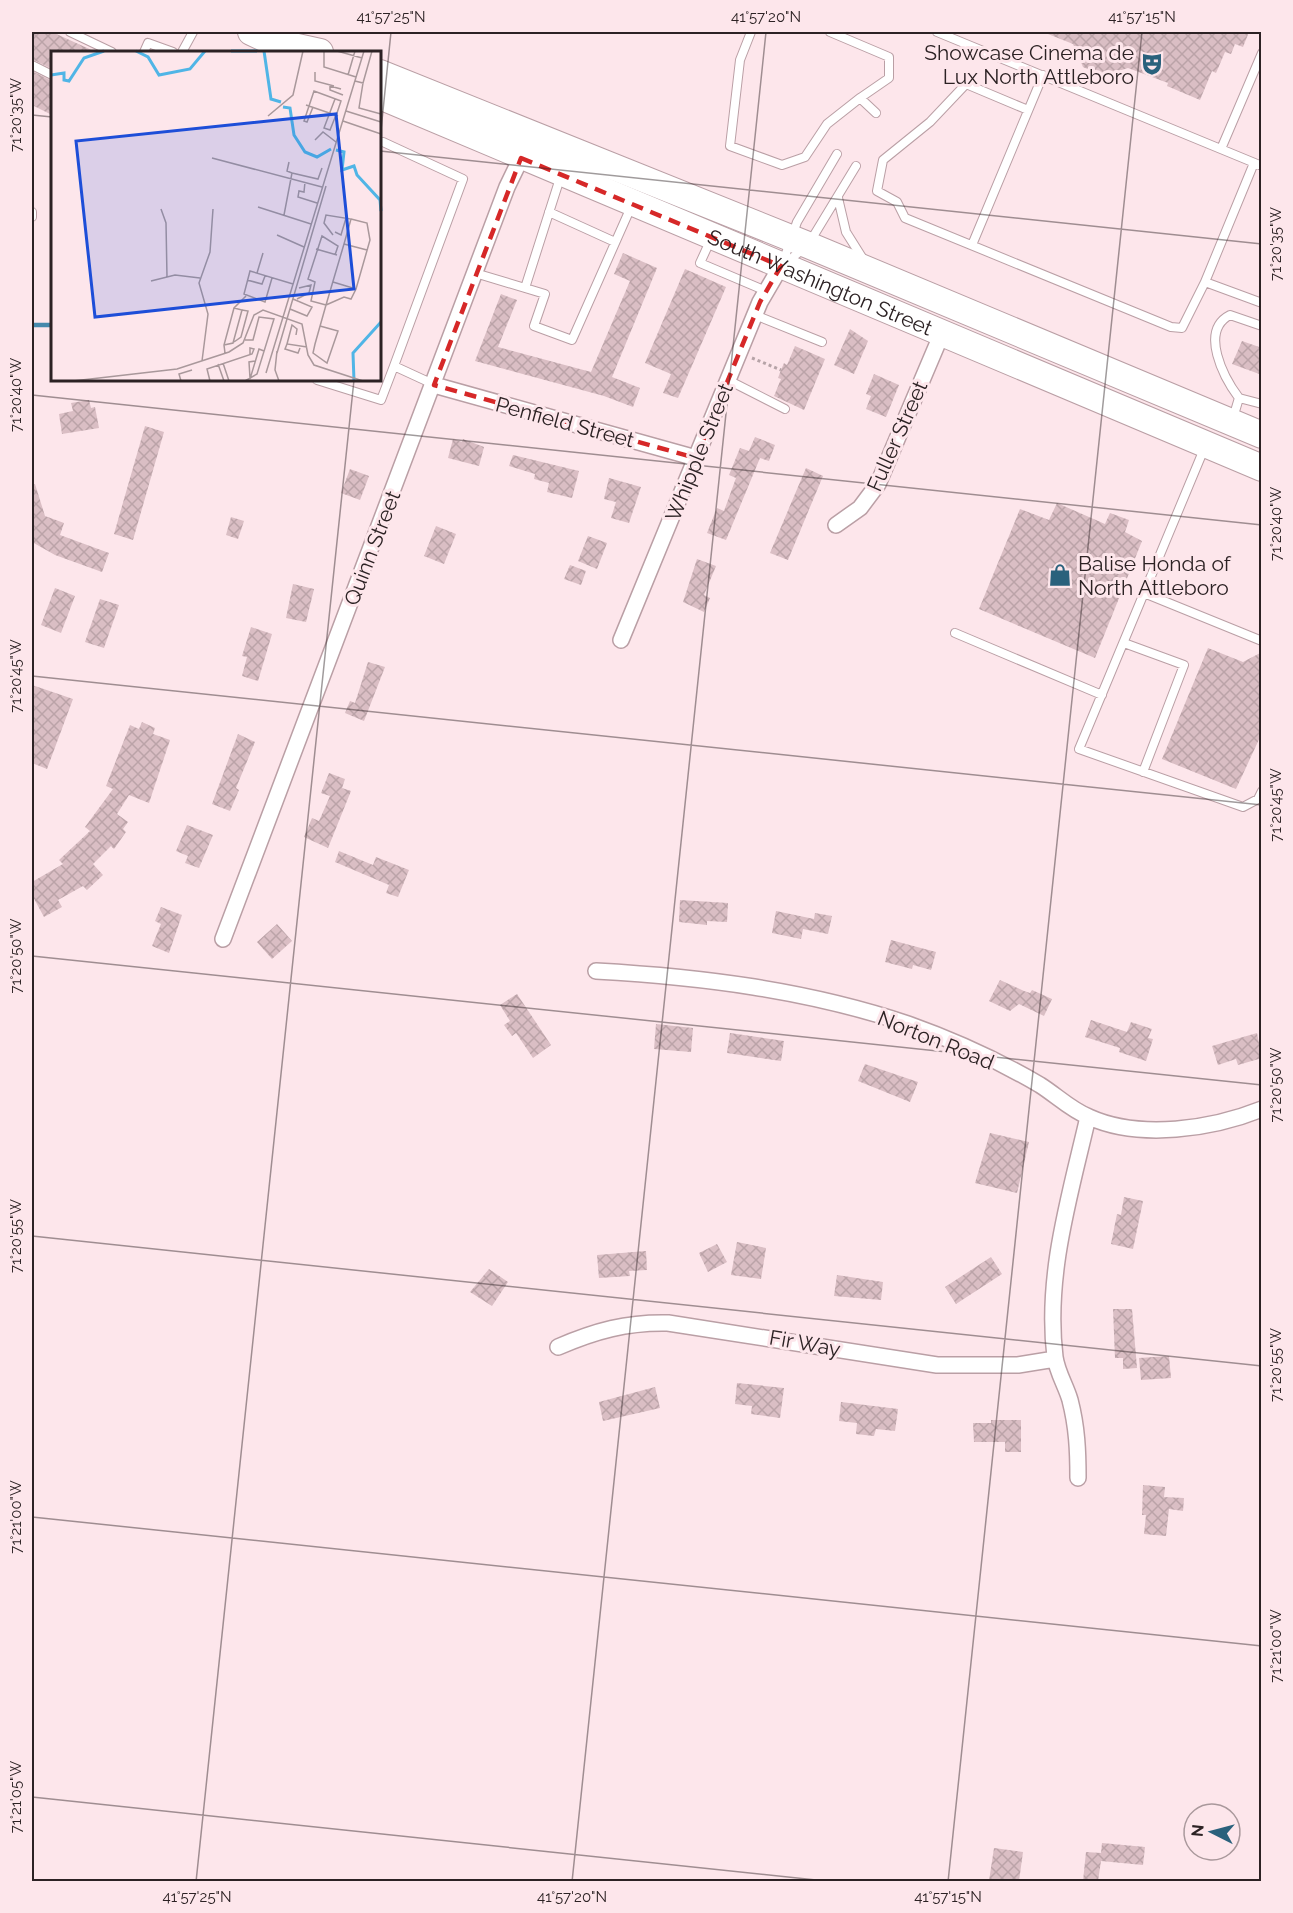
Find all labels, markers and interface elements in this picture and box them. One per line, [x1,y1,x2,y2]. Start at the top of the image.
text: 41°57'25"N [356,8,426,26]
text: 41°57'20"N [731,8,801,26]
text: 41°57'15"N [1108,8,1176,26]
place label: Showcase Cinema de Lux North Attleboro [924,40,1134,89]
inset map [51,51,381,381]
theatre icon: Showcase Cinema de Lux North Attleboro [1139,51,1165,77]
text: 71°20'35"W [7,78,25,152]
text: 71°20'35"W [1267,207,1285,281]
street label: South Washington Street [704,223,937,340]
text: 71°20'40"W [7,358,25,432]
street label: Fuller Street [862,377,932,495]
street label: Whipple Street [660,379,738,525]
street label: Penfield Street [493,391,637,453]
street label: Quinn Street [339,487,405,609]
text: 71°20'40"W [1267,487,1285,561]
place label: Balise Honda of North Attleboro [1078,551,1232,600]
shop icon: Balise Honda of North Attleboro [1047,562,1073,588]
text: 71°20'45"W [7,639,25,713]
text: 71°20'45"W [1267,768,1285,842]
text: 71°20'50"W [7,918,25,994]
street label: Norton Road [874,1005,998,1075]
text: 71°20'50"W [1267,1047,1285,1123]
text: 71°20'55"W [7,1199,25,1273]
street label: Fir Way [767,1324,843,1362]
text: 71°20'55"W [1267,1328,1285,1402]
text: 71°21'00"W [7,1480,25,1554]
text: 71°21'00"W [1267,1609,1285,1683]
text: 71°21'05"W [7,1761,25,1833]
north arrow [1182,1802,1242,1862]
text: N [1187,1823,1208,1838]
text: 41°57'25"N [162,1888,232,1906]
text: 41°57'20"N [537,1888,607,1906]
text: 41°57'15"N [914,1888,982,1906]

